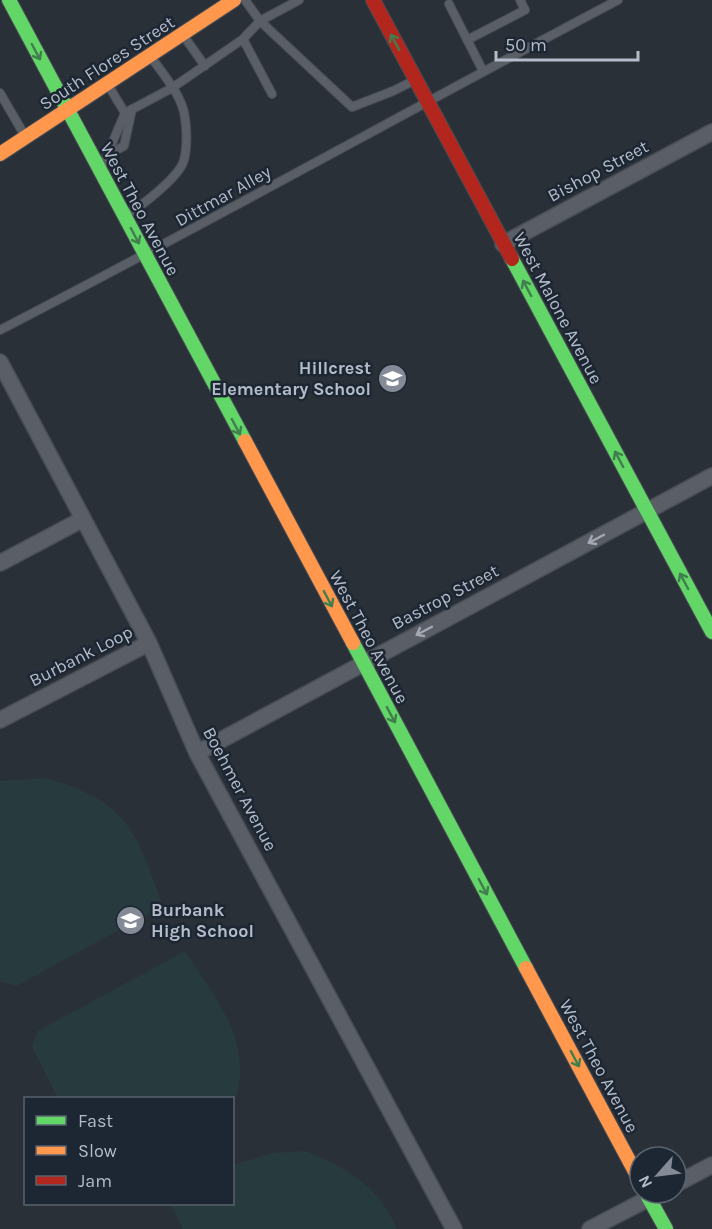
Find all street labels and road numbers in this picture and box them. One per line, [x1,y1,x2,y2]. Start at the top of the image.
street label: South Flores Street [35,11,179,115]
street label: Bishop Street [544,135,652,207]
street label: West Theo Avenue [96,139,184,279]
street label: Dittmar Alley [171,160,275,231]
street label: West Malone Avenue [509,228,607,388]
street label: Bastrop Street [388,560,502,634]
street label: West Theo Avenue [325,567,413,707]
street label: Burbank Loop [26,621,136,691]
street label: Boehmer Avenue [198,723,282,855]
street label: West Theo Avenue [555,996,643,1136]

